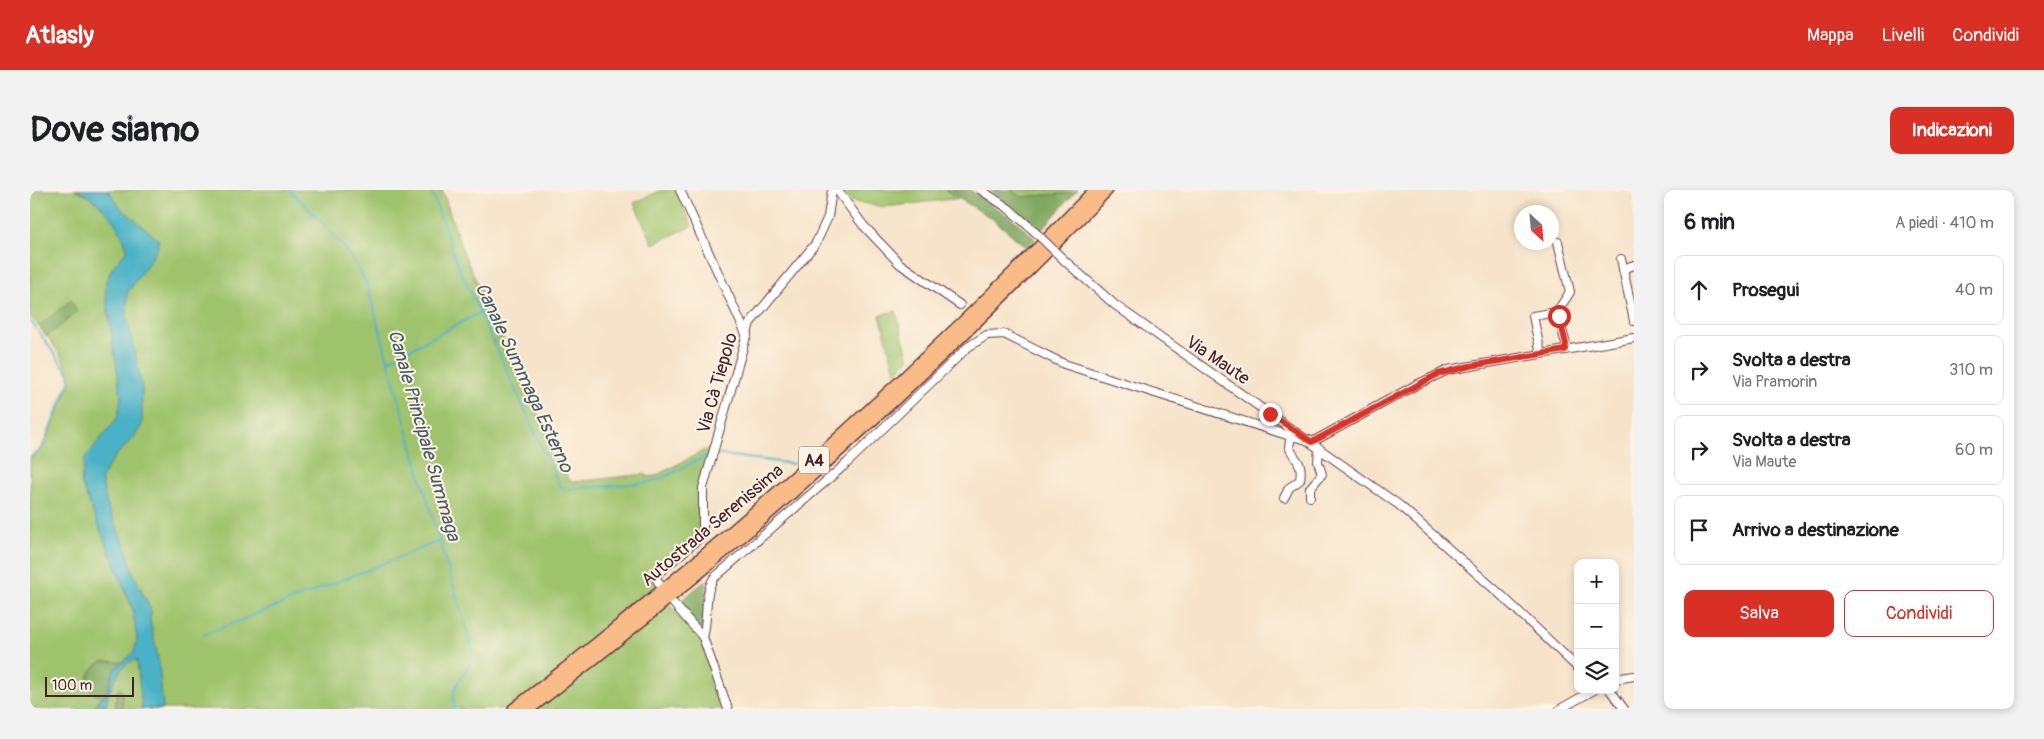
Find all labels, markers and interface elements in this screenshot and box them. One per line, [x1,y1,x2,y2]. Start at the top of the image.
text: Atlasly [25,21,94,50]
text: Mappa [1807,24,1854,47]
text: Livelli [1882,24,1924,47]
text: Condividi [1952,24,2019,47]
button: Indicazioni [1890,107,2014,154]
text: Dove siamo [30,108,199,152]
north arrow [1514,205,1559,250]
text: 6 min [1684,209,1735,236]
text: A piedi · 410 m [1895,213,1994,233]
icon: ahead [1685,276,1713,304]
text: Prosegui [1732,278,1799,302]
water label: Canale Summaga Esterno [470,279,579,478]
text: 40 m [1955,280,1993,300]
route start [1548,305,1571,328]
water label: Canale Principale Summaga [382,327,466,545]
street label: Via Cà Tiepolo [692,330,743,436]
street label: Via Maute [1181,331,1254,390]
text: Svolta a destra [1732,348,1851,372]
icon: right [1685,356,1713,384]
text: 310 m [1949,360,1993,380]
text: Via Pramorin [1732,372,1817,392]
route end [1259,403,1282,426]
text: Svolta a destra [1732,428,1851,452]
icon: right [1685,436,1713,464]
text: 60 m [1955,440,1993,460]
road number: A4 [799,446,829,474]
text: Via Maute [1732,452,1796,472]
street label: Autostrada Serenissima [636,459,788,592]
icon: arrive [1685,516,1713,544]
text: Arrivo a destinazione [1732,518,1899,542]
map controls [1574,559,1619,694]
button: + [1574,559,1619,604]
button: Salva [1684,590,1834,637]
button: Condividi [1844,590,1994,637]
button: − [1574,604,1619,649]
button: layers [1574,649,1619,694]
scale bar [45,674,134,697]
text: 100 m [52,677,92,694]

